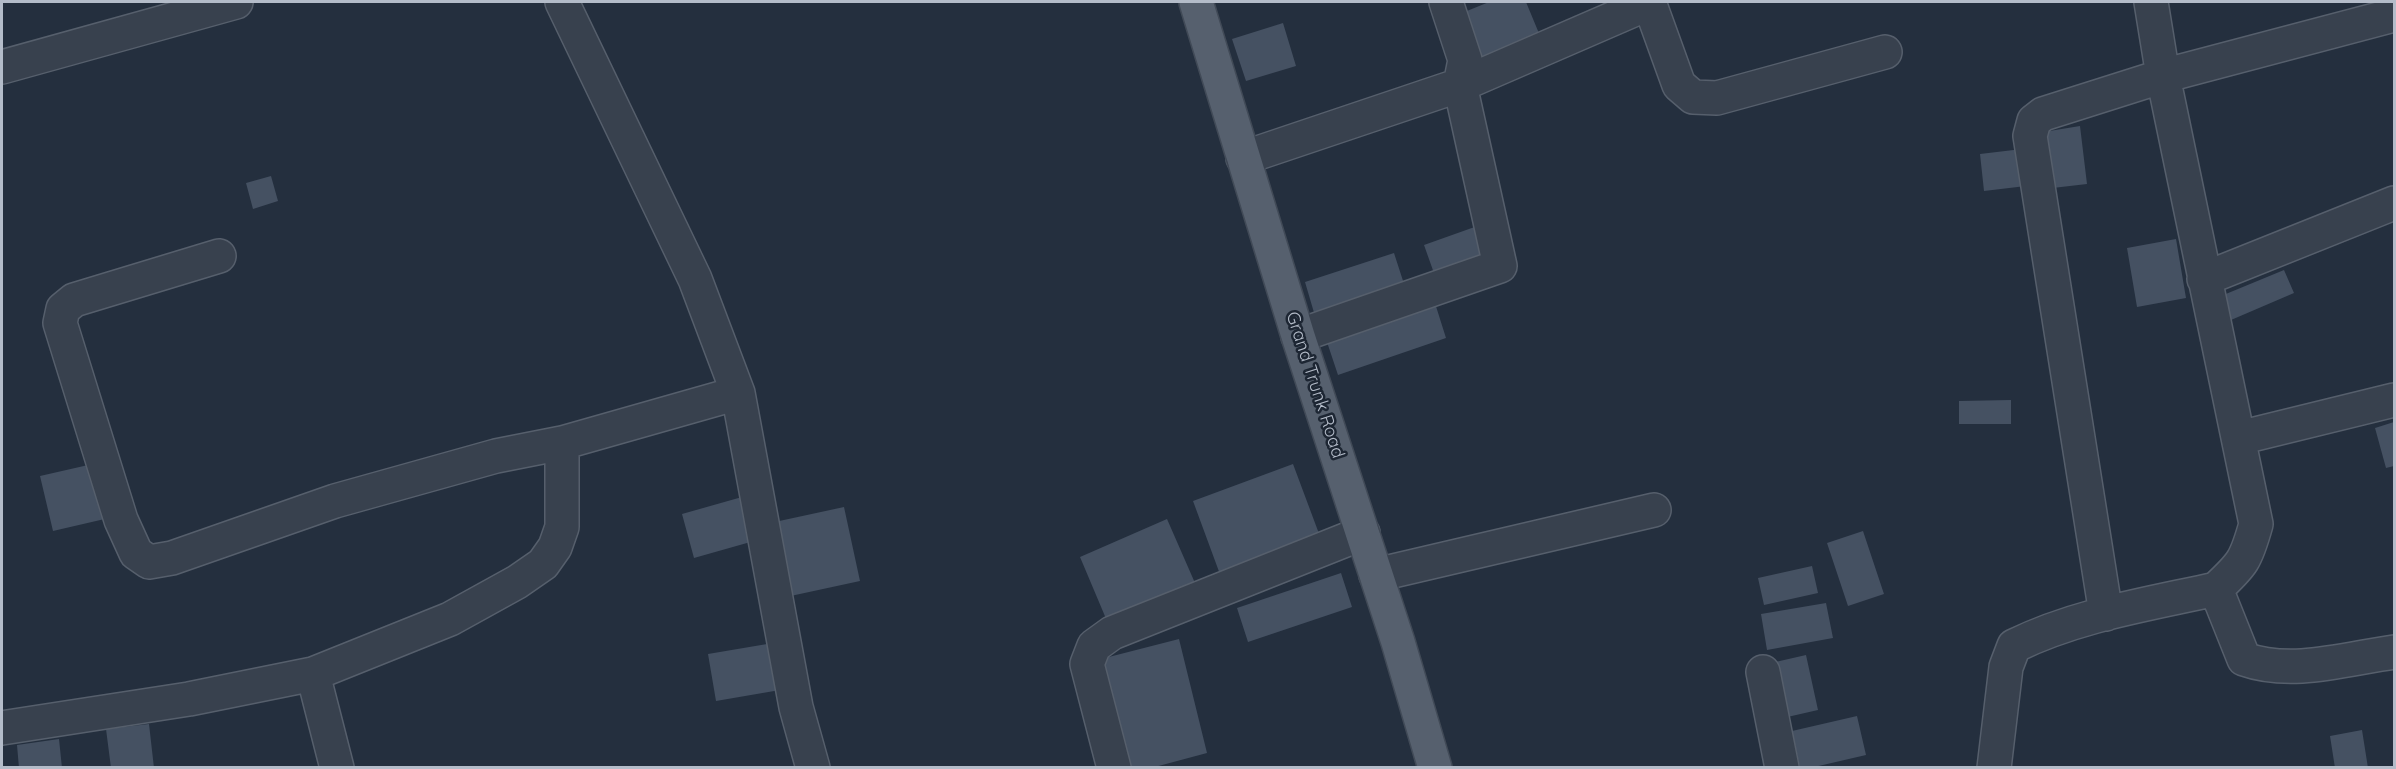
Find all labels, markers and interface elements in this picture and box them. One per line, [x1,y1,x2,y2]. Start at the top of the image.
street label: Grand Trunk Road [1281,309,1349,461]

